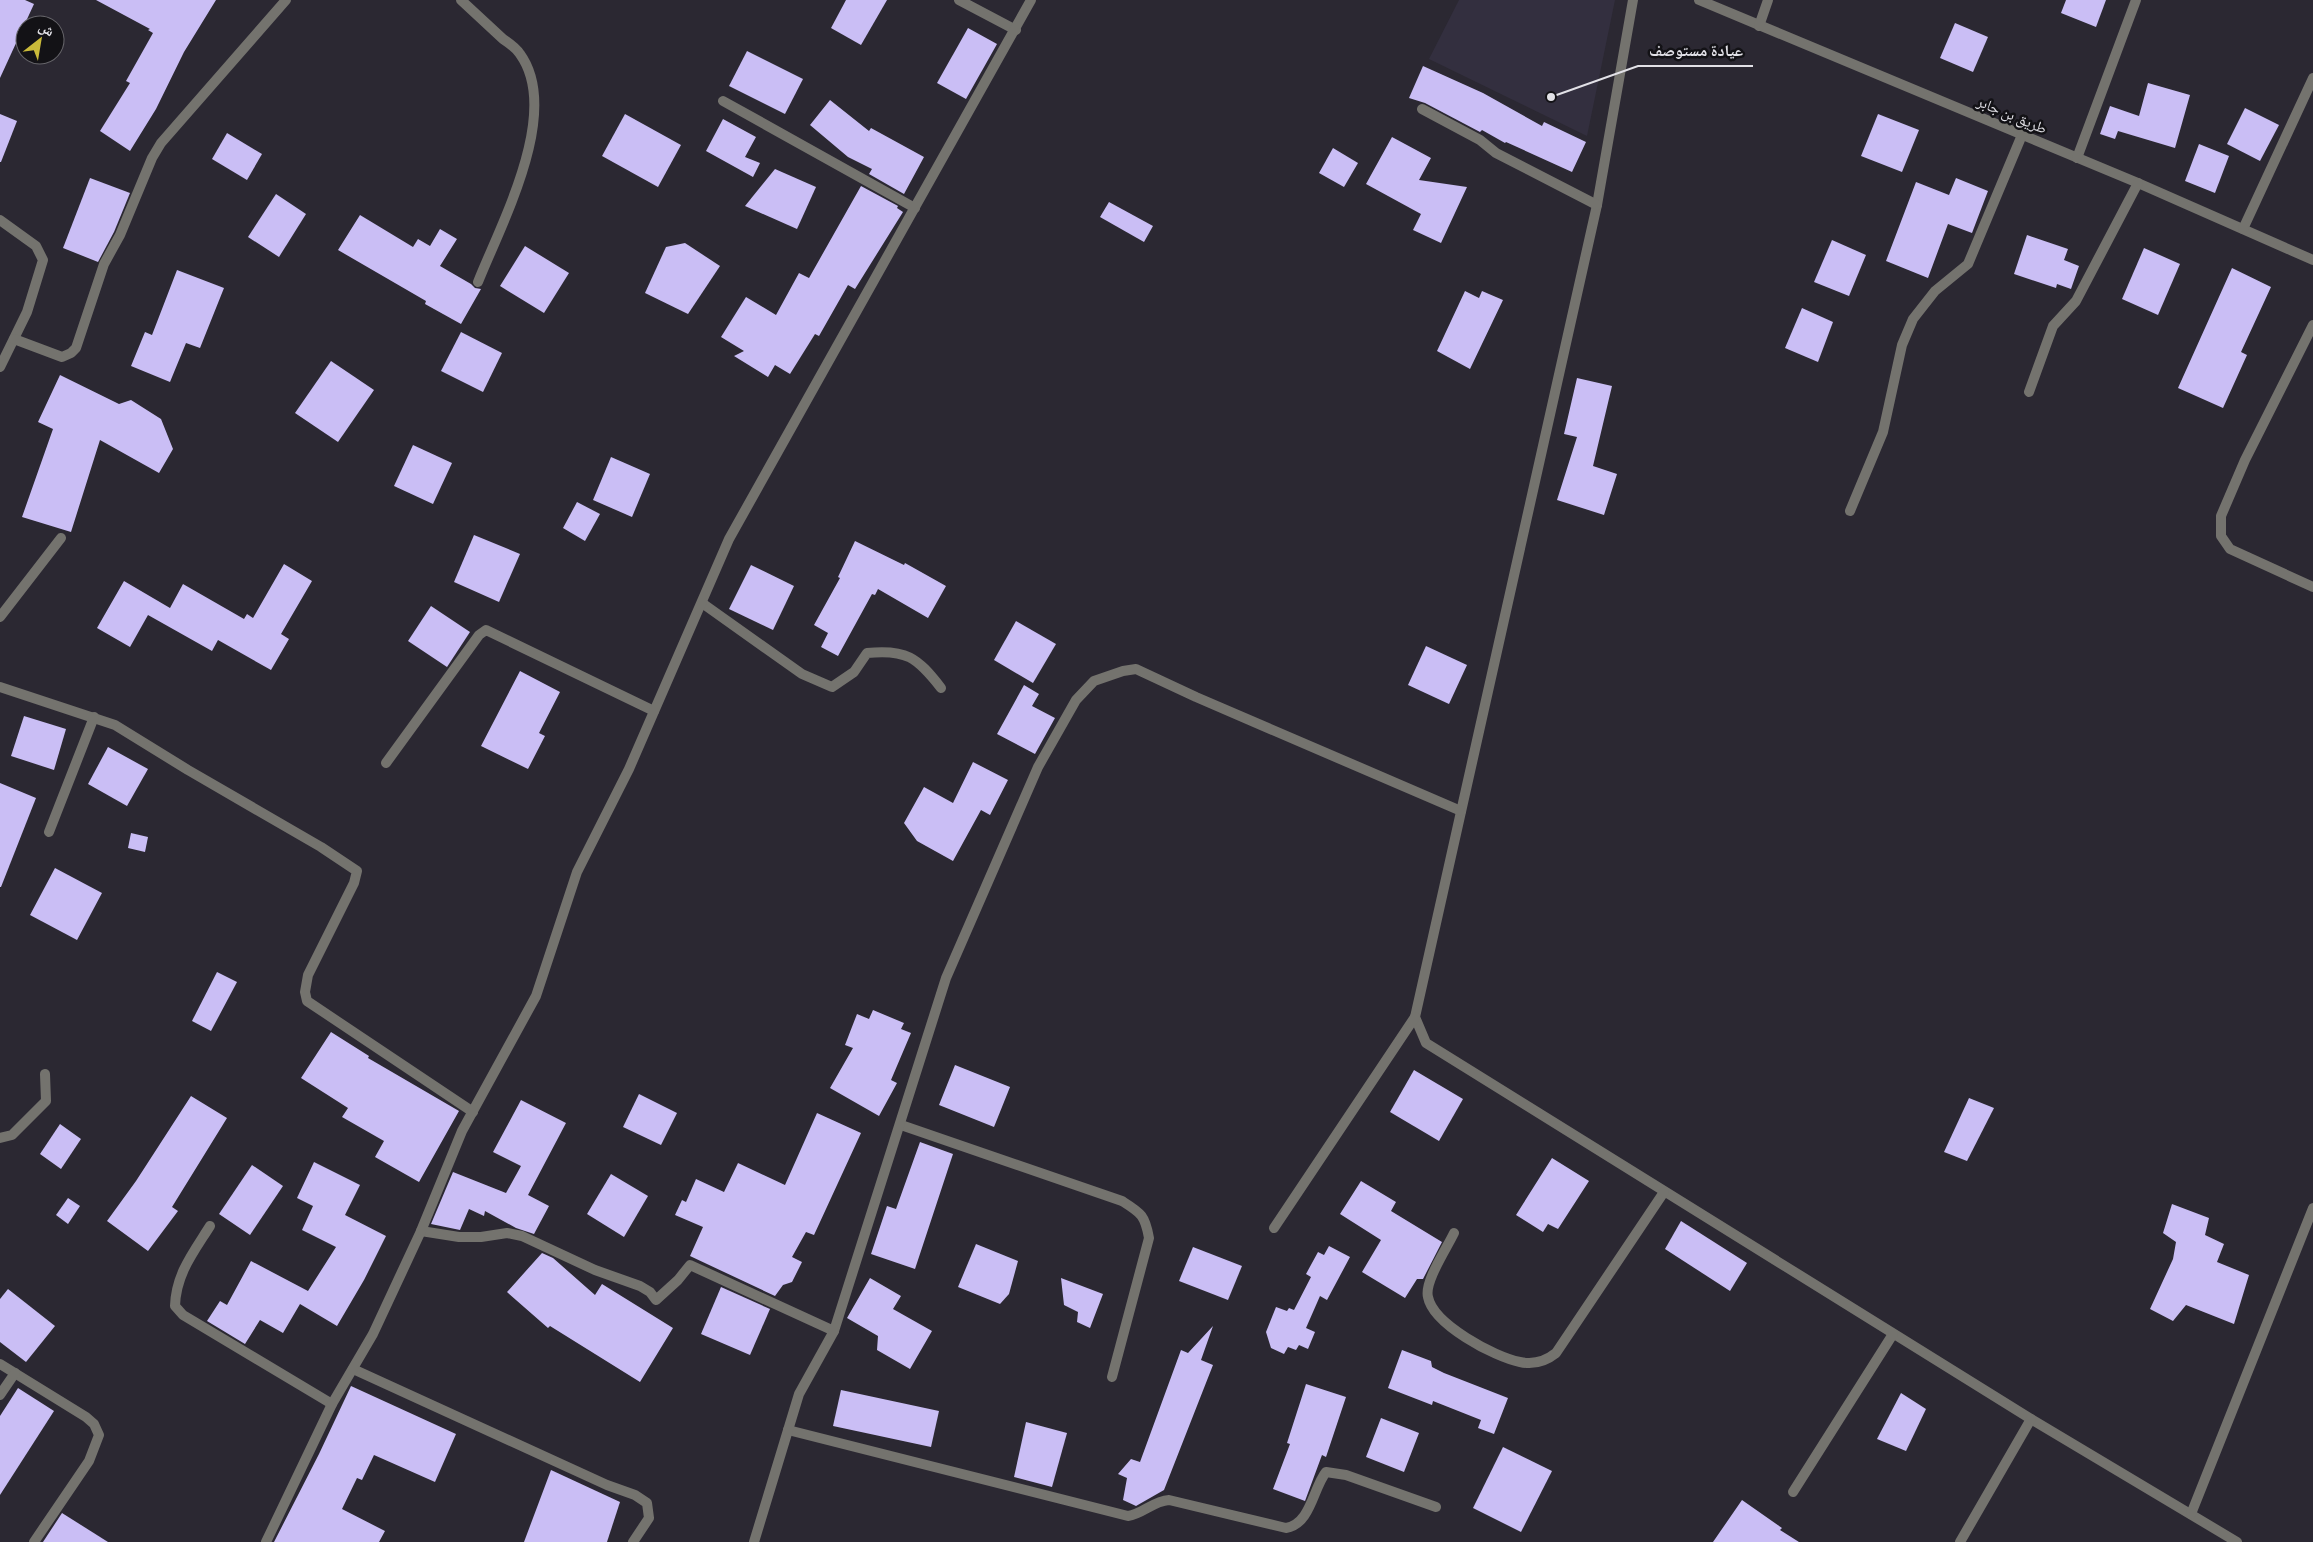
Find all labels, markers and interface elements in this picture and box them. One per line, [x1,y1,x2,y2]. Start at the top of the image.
north arrow [15,15,65,65]
text: ش [36,18,57,40]
callout: عيادة مستوصف [1638,35,1753,66]
text: عيادة مستوصف [1649,41,1743,61]
street label: طريق بن جابر [1973,92,2050,139]

